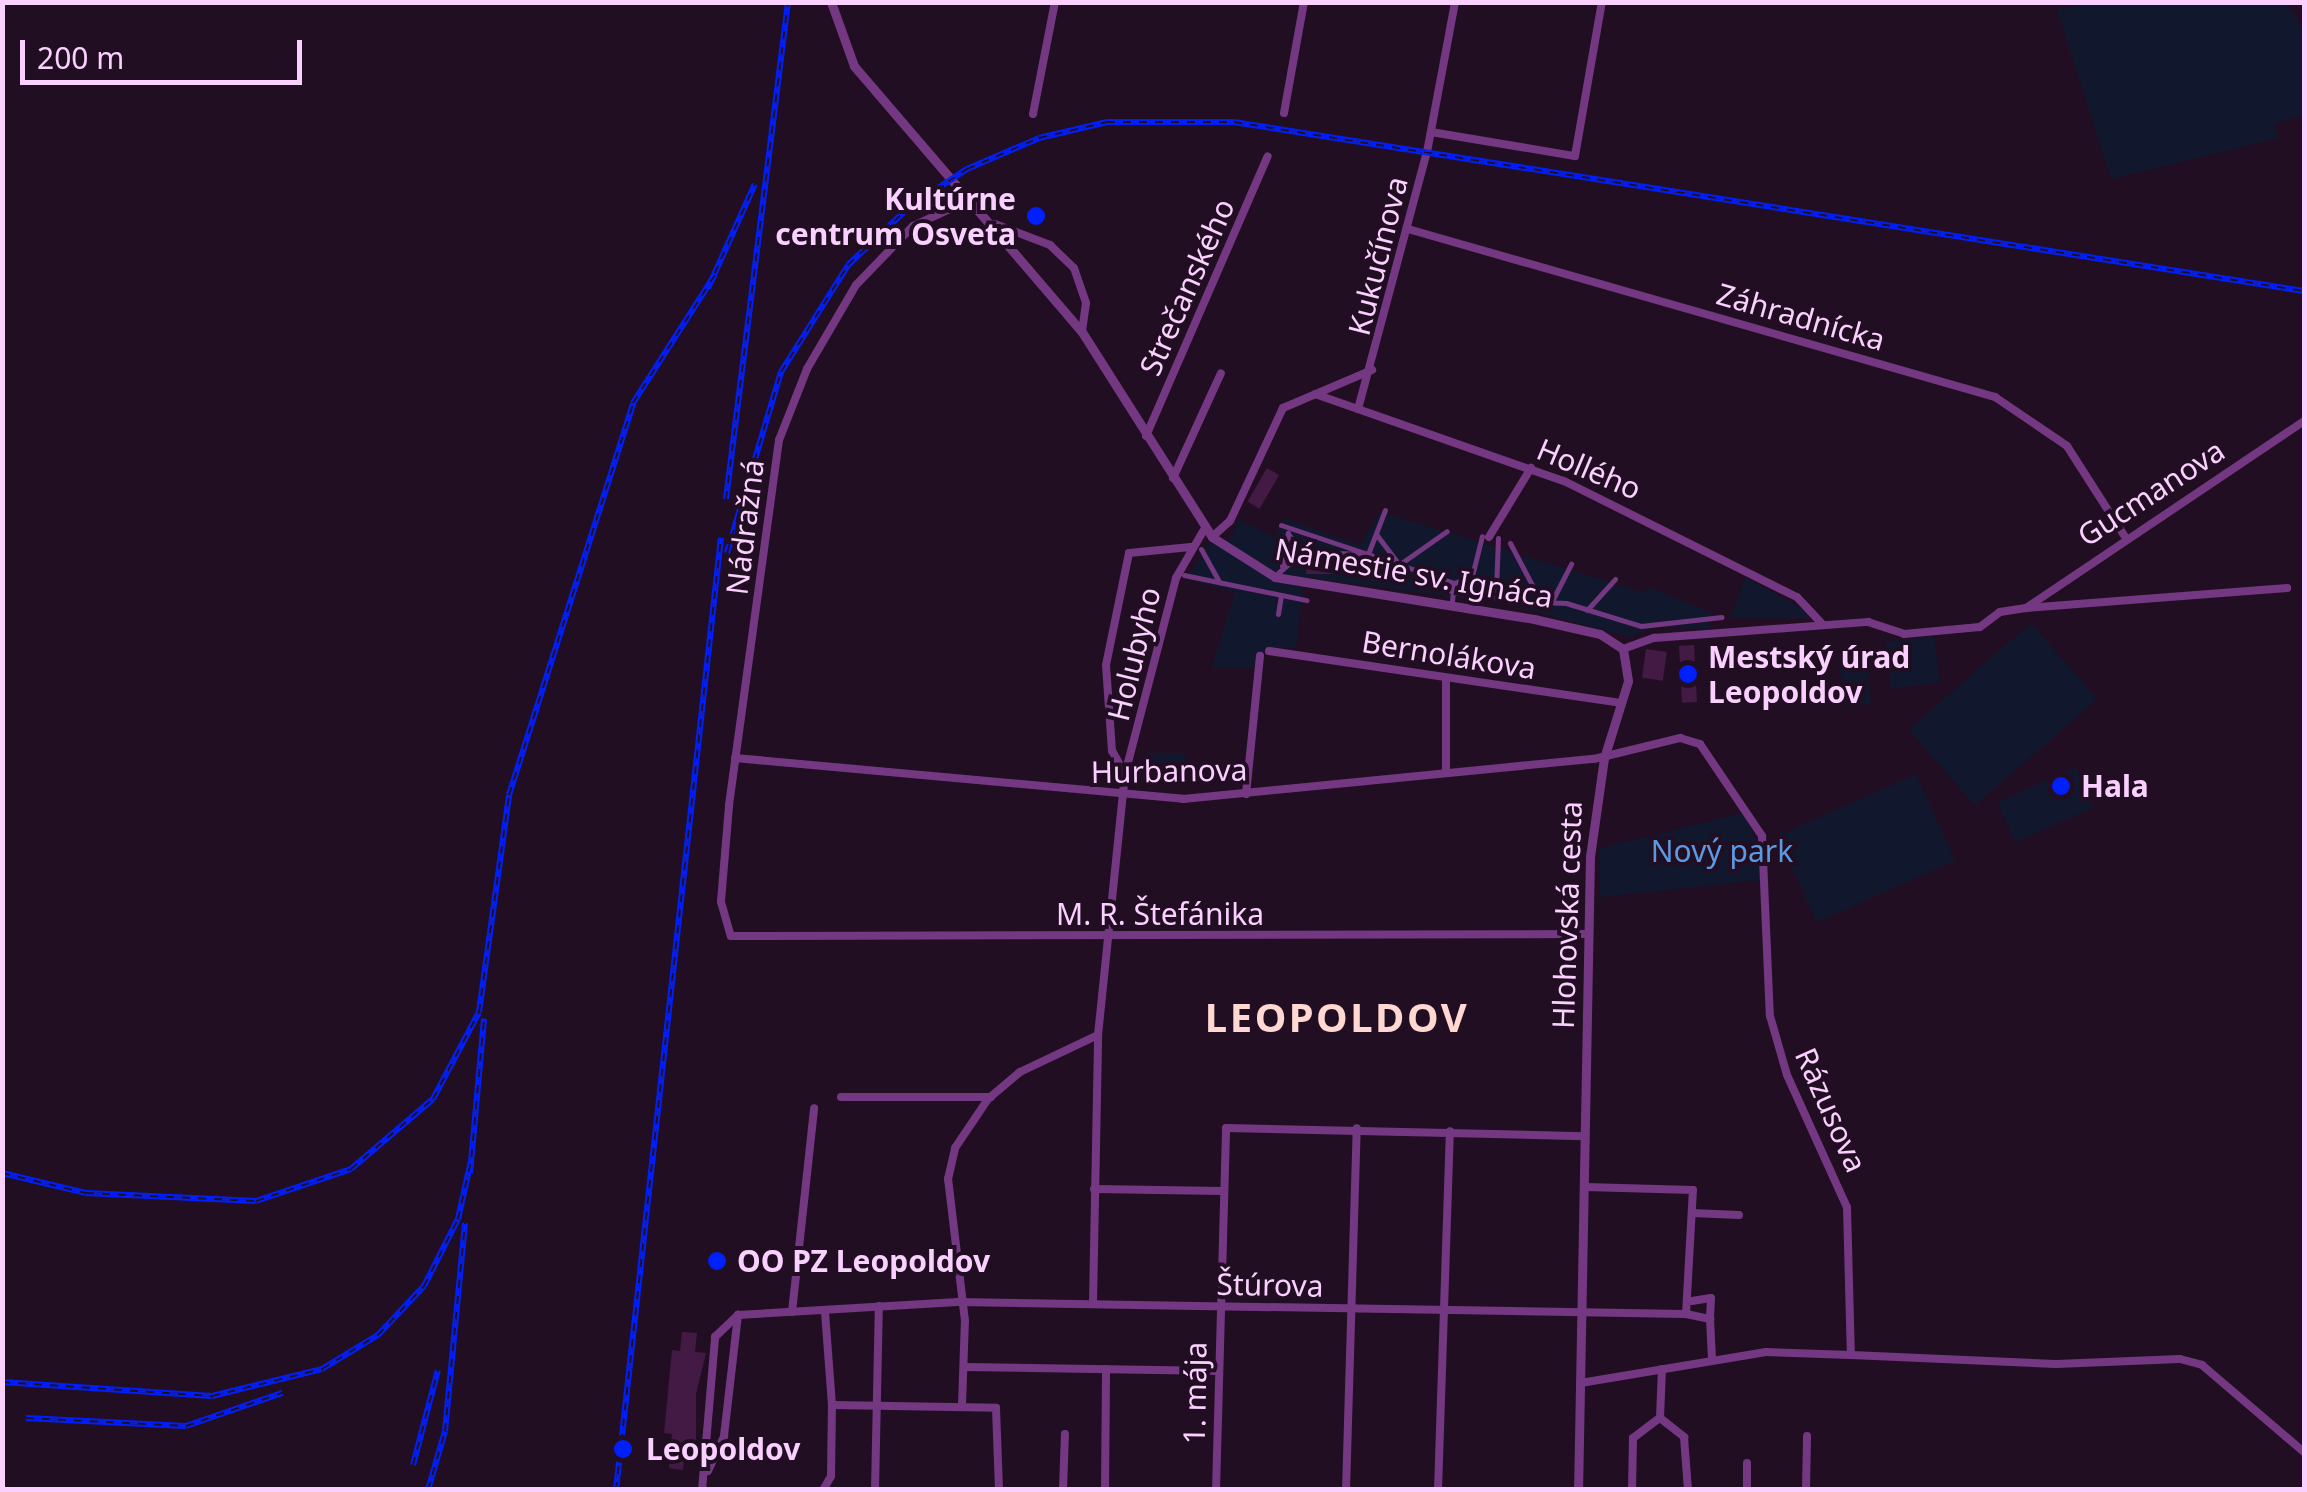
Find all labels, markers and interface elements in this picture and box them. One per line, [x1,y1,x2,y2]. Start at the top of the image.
scale bar [25,20,308,82]
text: 200 m [37,37,124,78]
street label: Kukučínova [1341,173,1415,339]
place label: Kultúrne centrum Osveta [775,181,1016,252]
street label: Strečanského [1132,193,1242,381]
marker: Kultúrne centrum Osveta [1025,205,1047,227]
street label: Záhradnícka [1713,276,1889,358]
street label: Hollého [1532,431,1646,507]
street label: Gucmanova [2071,432,2231,554]
street label: Nádražná [719,457,771,597]
street label: Námestie sv. Ignáca [1272,531,1556,615]
street label: Holubyho [1100,583,1168,725]
street label: Bernolákova [1359,623,1539,687]
place label: Mestský úrad Leopoldov [1708,639,1910,710]
marker: Mestský úrad Leopoldov [1677,663,1699,685]
street label: Hurbanova [1090,752,1248,790]
place label: Hala [2081,768,2149,804]
marker: Hala [2050,775,2072,797]
street label: Hlohovská cesta [1545,801,1589,1029]
park label: Nový park [1651,833,1793,869]
street label: M. R. Štefánika [1056,896,1264,932]
district label: LEOPOLDOV [1205,993,1469,1041]
street label: Rázusova [1788,1042,1874,1178]
place label: OO PZ Leopoldov [737,1243,990,1279]
marker: OO PZ Leopoldov [706,1250,728,1272]
street label: Štúrova [1216,1266,1324,1304]
street label: 1. mája [1176,1341,1214,1445]
place label: Leopoldov [646,1431,800,1467]
marker: Leopoldov [610,1436,636,1462]

